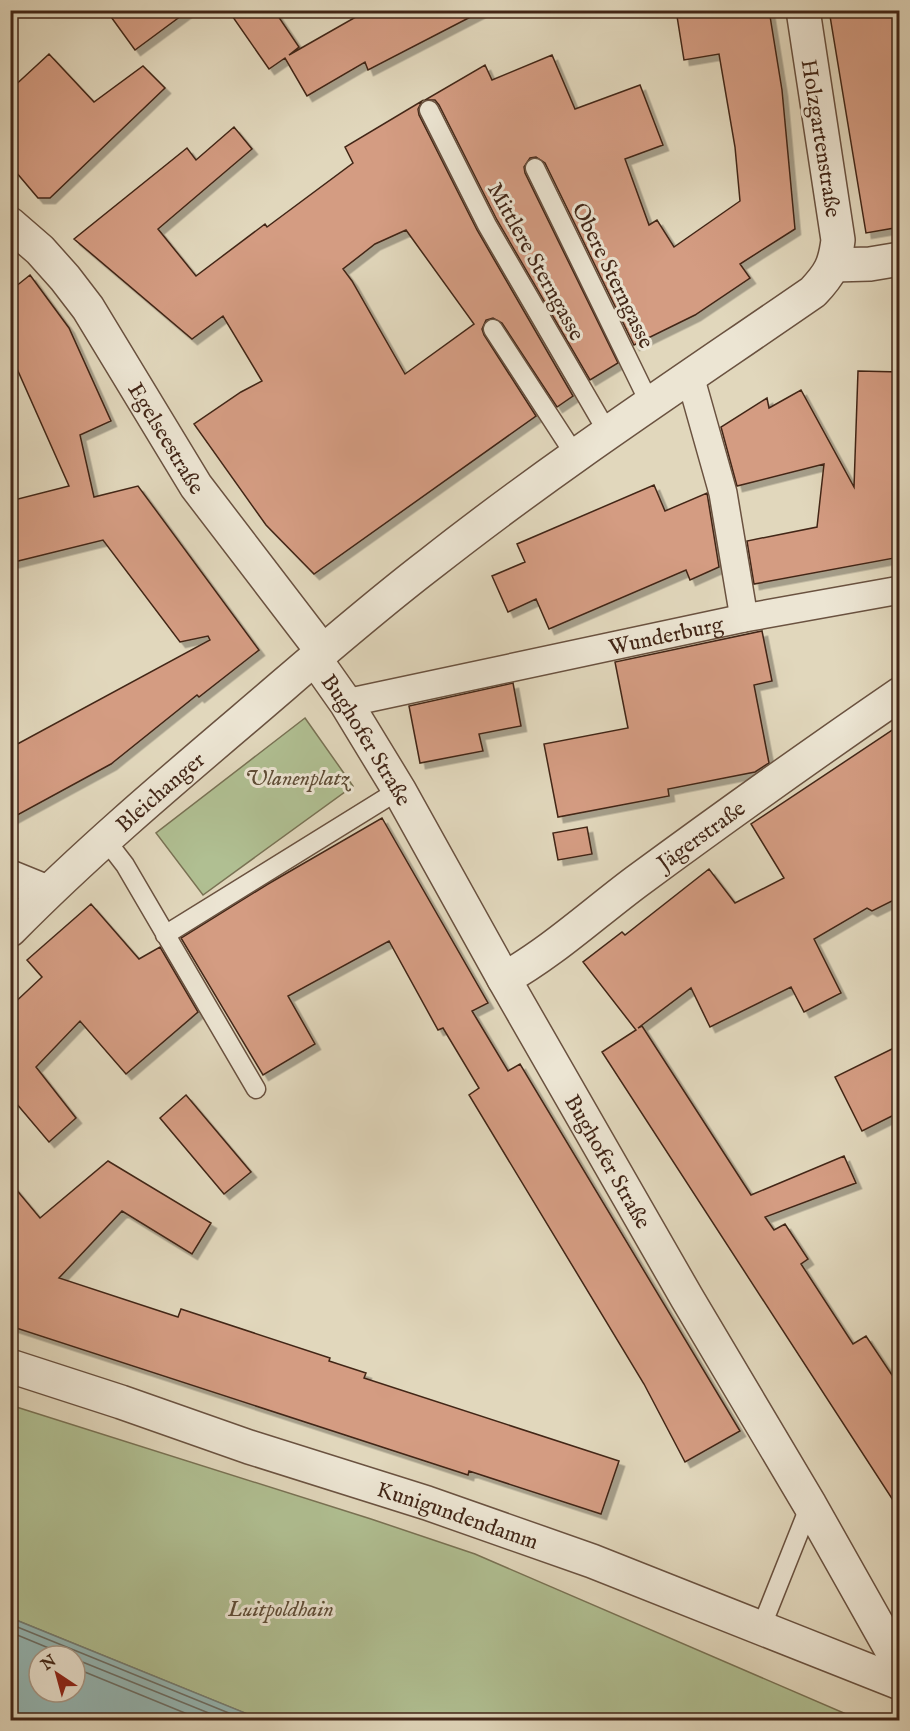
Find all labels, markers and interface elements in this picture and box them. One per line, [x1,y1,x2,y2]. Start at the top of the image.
street label: Holzgartenstraße [794,57,846,219]
street label: Mittlere Sterngasse [480,178,590,346]
street label: Obere Sterngasse [565,198,660,353]
street label: Egelseestraße [121,378,210,501]
street label: Wunderburg [606,611,727,663]
street label: Bughofer Straße [314,669,417,811]
street label: Bleichanger [111,747,211,839]
park label: Ulanenplatz [245,765,352,793]
street label: Jägerstraße [650,795,751,880]
street label: Bughofer Straße [557,1090,656,1234]
street label: Kunigundendamm [373,1476,542,1557]
park label: Luitpoldhain [227,1596,334,1624]
north arrow [27,1644,87,1704]
text: N [37,1651,61,1676]

